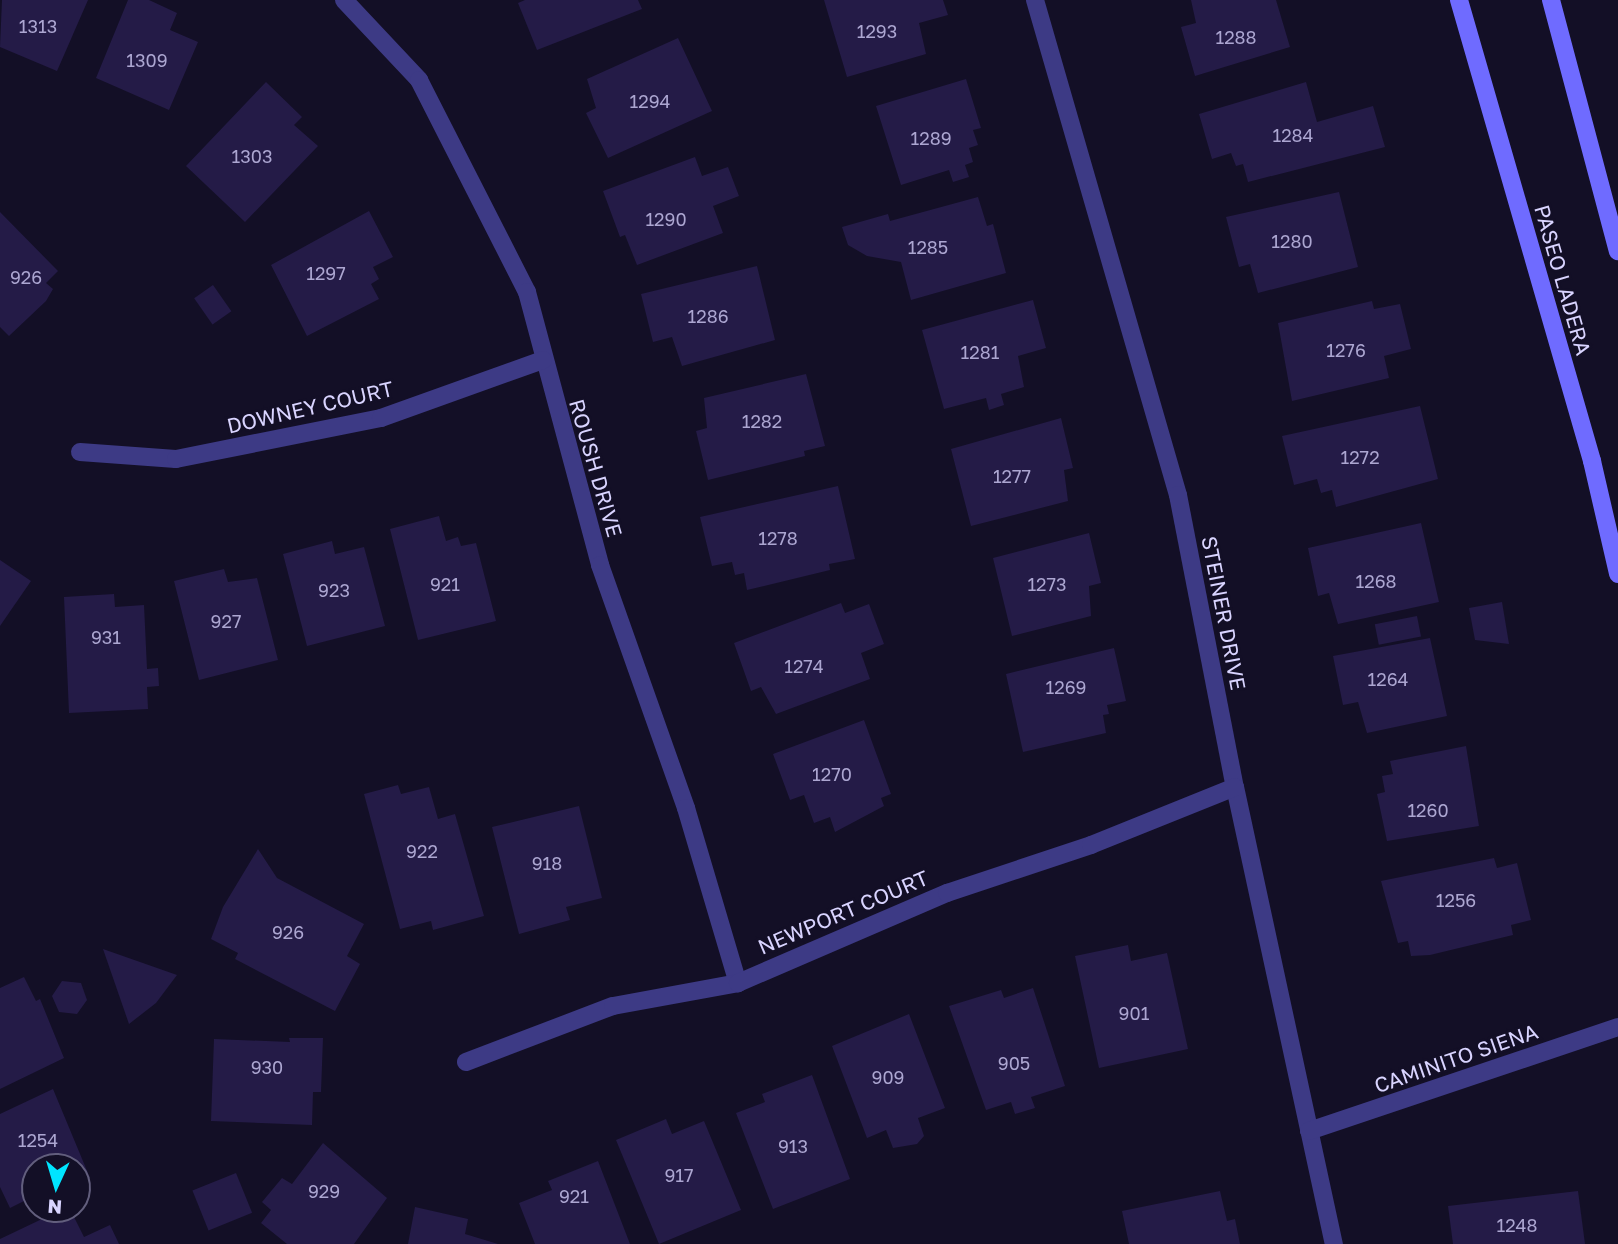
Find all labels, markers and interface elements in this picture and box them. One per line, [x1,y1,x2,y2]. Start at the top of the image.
house number: 1313 [19,15,57,37]
house number: 1293 [857,20,897,42]
house number: 1288 [1215,26,1257,48]
house number: 1309 [126,49,168,71]
house number: 1294 [629,90,671,112]
house number: 1284 [1272,124,1314,146]
house number: 1289 [910,127,952,149]
house number: 1303 [232,145,272,167]
street label: PASEO LADERA [1529,202,1597,358]
house number: 1290 [645,208,687,230]
house number: 1280 [1271,230,1313,252]
house number: 1285 [908,236,948,258]
house number: 1297 [306,262,346,284]
house number: 926 [10,266,42,288]
house number: 1286 [687,305,729,327]
house number: 1276 [1326,339,1366,361]
house number: 1281 [961,341,999,363]
street label: DOWNEY COURT [224,376,396,438]
street label: ROUSH DRIVE [564,396,628,540]
house number: 1282 [742,410,782,432]
house number: 1272 [1340,446,1380,468]
house number: 1277 [993,465,1031,487]
house number: 1278 [758,527,798,549]
street label: STEINER DRIVE [1197,534,1251,692]
house number: 1268 [1355,570,1397,592]
house number: 921 [430,573,460,595]
house number: 1273 [1027,573,1067,595]
house number: 923 [318,579,350,601]
house number: 927 [211,610,241,632]
house number: 931 [91,626,121,648]
house number: 1274 [784,655,824,677]
house number: 1264 [1367,668,1409,690]
house number: 1269 [1046,676,1086,698]
house number: 1270 [812,763,852,785]
house number: 1260 [1407,799,1449,821]
house number: 922 [406,840,438,862]
house number: 918 [532,852,562,874]
street label: NEWPORT COURT [754,865,932,959]
house number: 1256 [1436,889,1476,911]
house number: 926 [272,921,304,943]
house number: 901 [1119,1002,1149,1024]
street label: CAMINITO SIENA [1371,1018,1541,1098]
house number: 905 [998,1052,1030,1074]
house number: 930 [251,1056,283,1078]
house number: 909 [872,1066,904,1088]
house number: 1254 [18,1129,58,1151]
house number: 913 [778,1135,808,1157]
north arrow [21,1153,91,1223]
house number: 917 [664,1164,694,1186]
house number: 929 [308,1180,340,1202]
house number: 921 [559,1185,589,1207]
text: N [47,1195,63,1219]
house number: 1248 [1496,1214,1538,1236]

